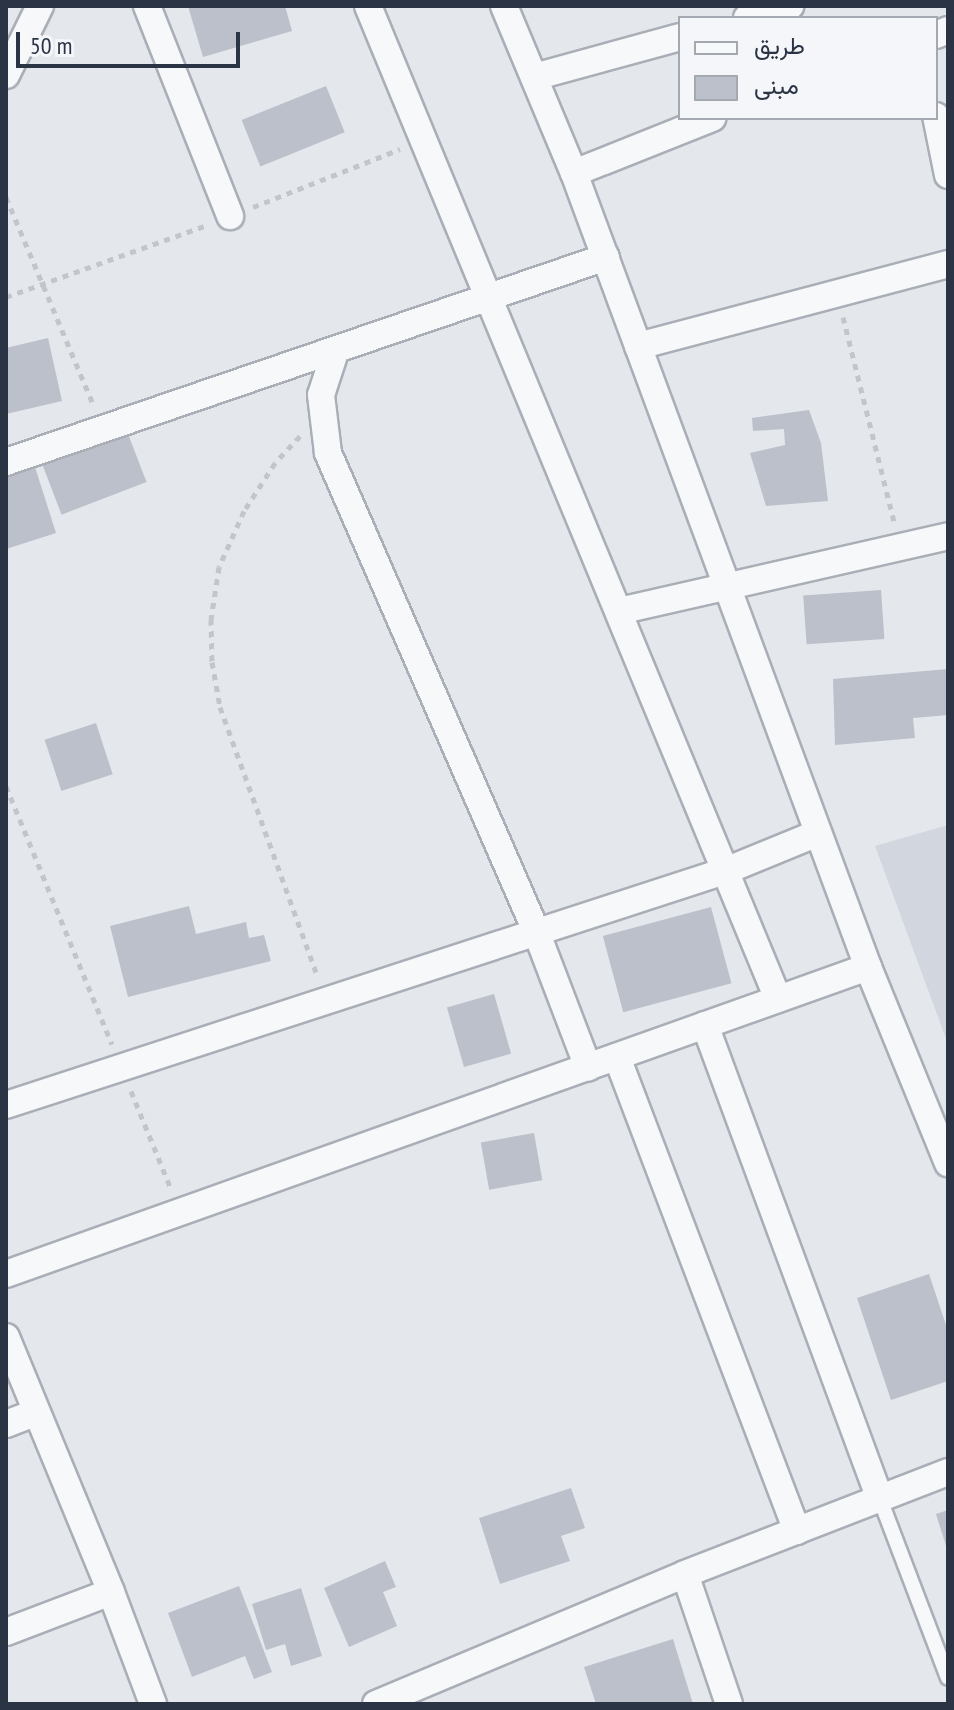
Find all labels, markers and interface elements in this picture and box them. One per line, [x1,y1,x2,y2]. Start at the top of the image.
scale bar [20,16,244,66]
legend [678,16,938,120]
text: 50 m [30,30,72,61]
text: طريق [754,30,805,61]
text: مبنى [754,70,799,101]

